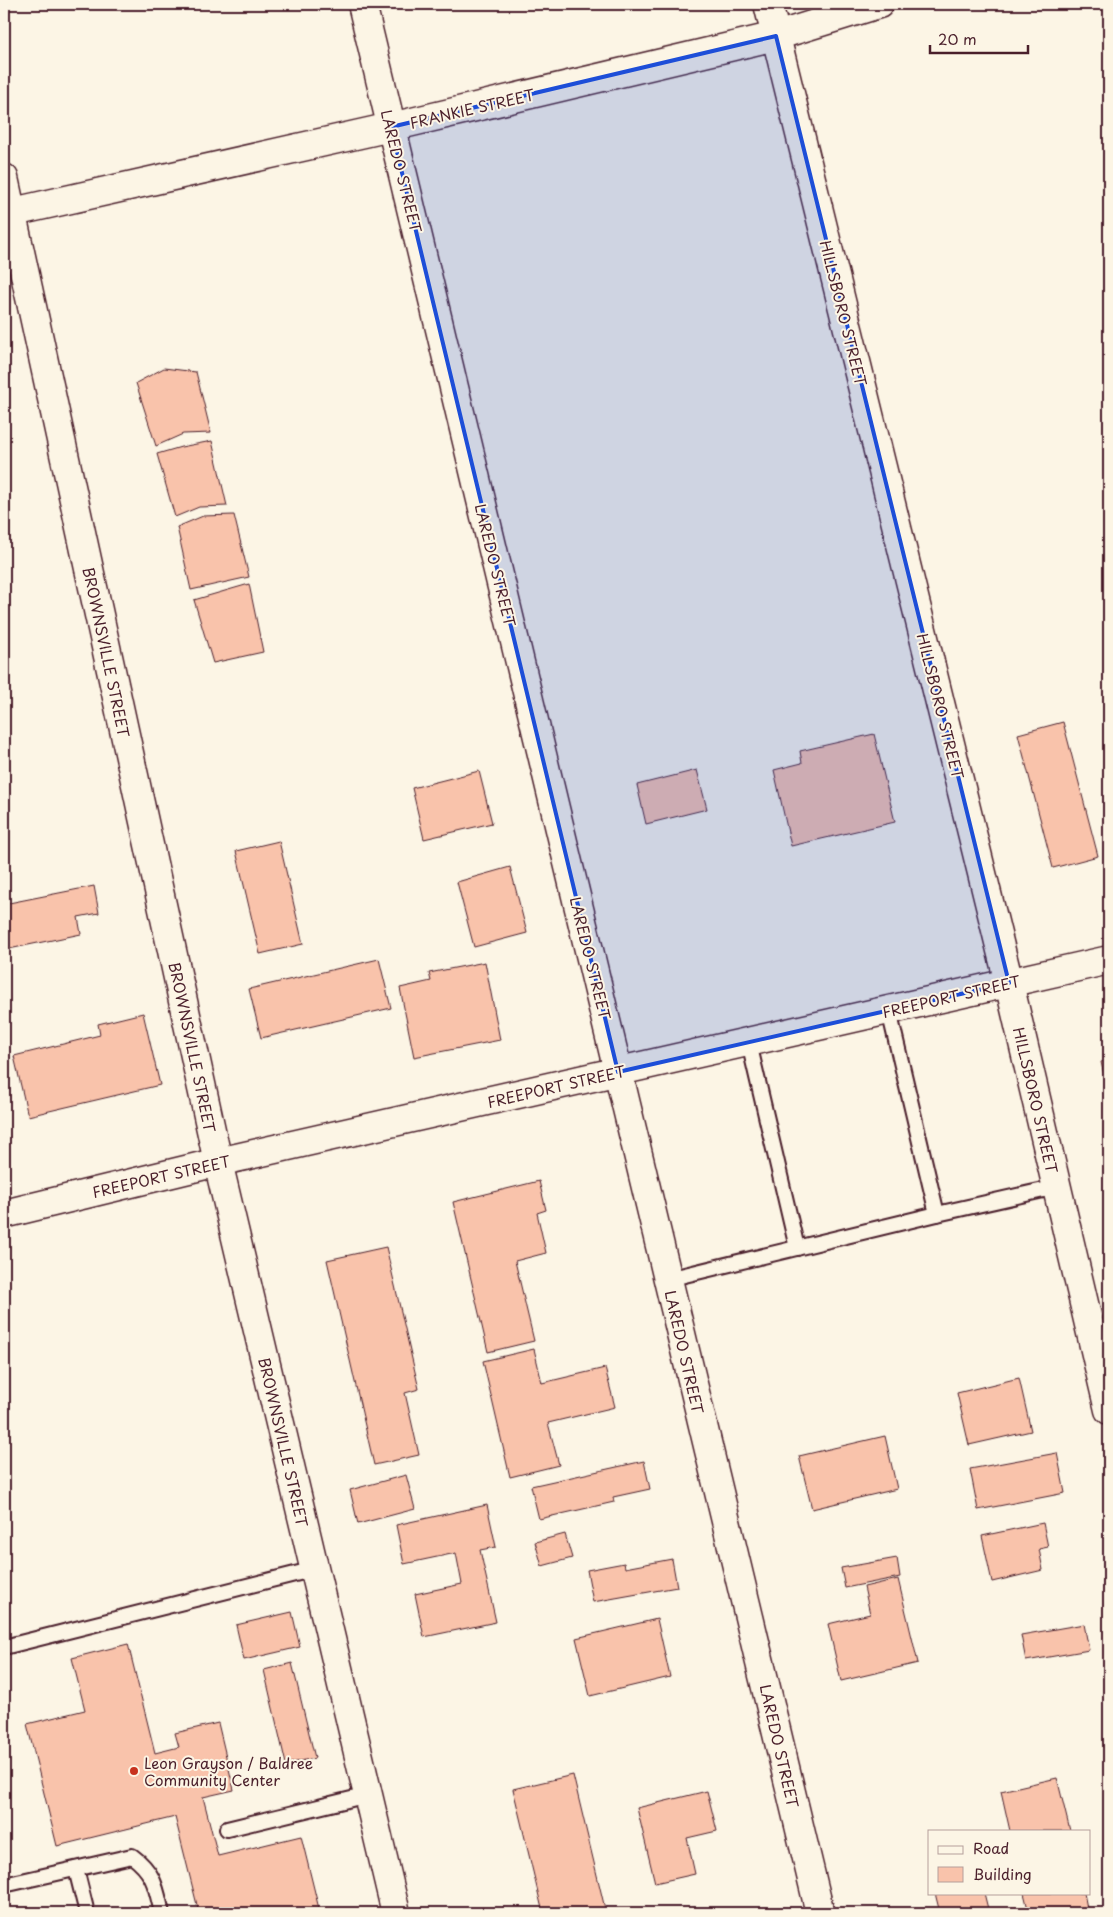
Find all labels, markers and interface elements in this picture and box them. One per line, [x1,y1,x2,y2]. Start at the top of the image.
scale bar [930,22,1028,54]
text: 20 m [938,27,977,50]
street label: FRANKIE STREET [407,82,537,134]
street label: LAREDO STREET [376,107,429,236]
street label: HILLSBORO STREET [815,238,873,389]
street label: LAREDO STREET [470,501,523,630]
street label: BROWNSVILLE STREET [78,565,136,740]
street label: HILLSBORO STREET [912,631,970,782]
street label: LAREDO STREET [565,894,618,1023]
street label: BROWNSVILLE STREET [164,960,222,1135]
street label: FREEPORT STREET [880,969,1023,1023]
street label: HILLSBORO STREET [1008,1025,1064,1176]
street label: FREEPORT STREET [485,1059,628,1113]
street label: FREEPORT STREET [90,1149,233,1203]
street label: LAREDO STREET [660,1288,711,1417]
street label: BROWNSVILLE STREET [253,1355,315,1530]
street label: LAREDO STREET [755,1682,806,1811]
place label: Leon Grayson / Baldree Community Center [144,1751,313,1791]
marker: Leon Grayson / Baldree Community Center [128,1765,140,1777]
legend [928,1830,1090,1894]
text: Road [973,1836,1009,1859]
text: Building [973,1862,1032,1885]

